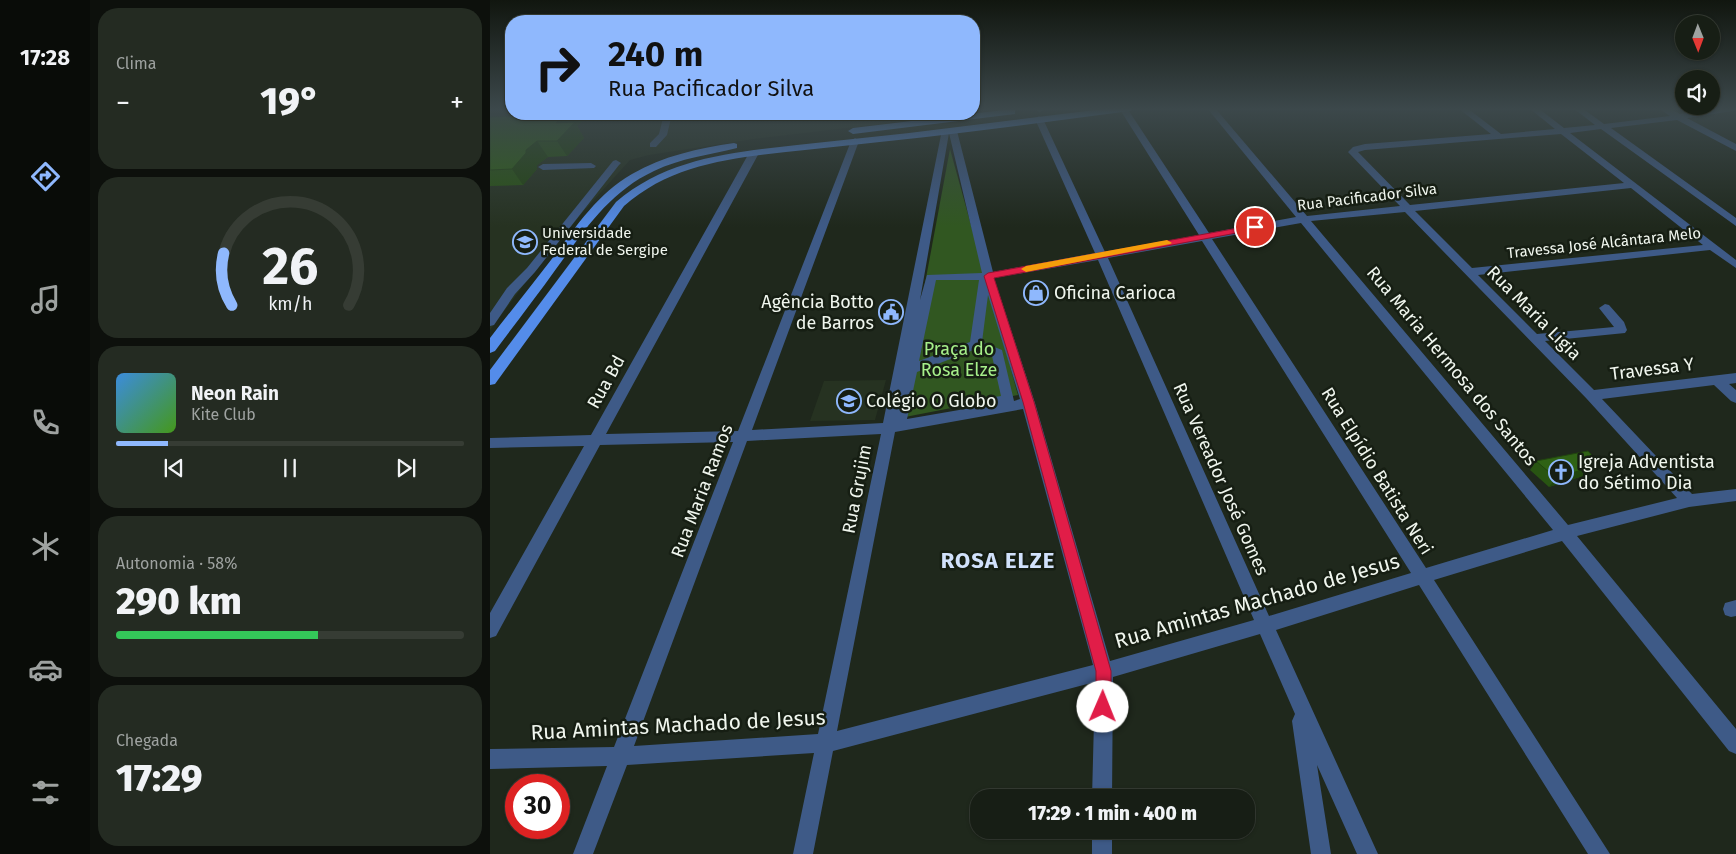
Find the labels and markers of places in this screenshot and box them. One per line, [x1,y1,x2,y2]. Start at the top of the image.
pin [1234,206,1276,248]
place label: Universidade Federal de Sergipe [542,224,668,259]
school or university icon: Universidade Federal de Sergipe [512,229,538,255]
shop icon: Oficina Carioca [1023,280,1049,306]
place label: Oficina Carioca [1054,282,1176,304]
place label: Agência Botto de Barros [761,291,874,334]
public building icon: Agência Botto de Barros [878,299,904,325]
school or university icon: Colégio O Globo [836,388,862,414]
place label: Colégio O Globo [866,390,996,412]
place label: Igreja Adventista do Sétimo Dia [1578,451,1715,494]
church icon: Igreja Adventista do Sétimo Dia [1548,459,1574,485]

